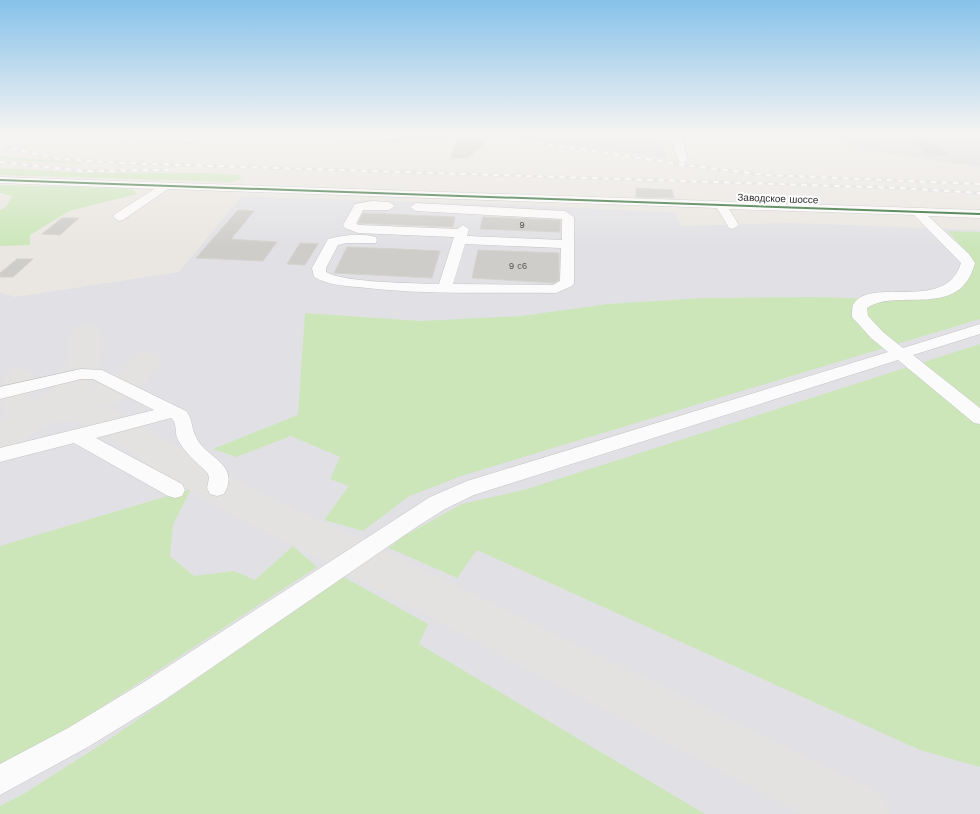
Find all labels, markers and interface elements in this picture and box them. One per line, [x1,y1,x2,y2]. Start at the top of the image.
street label: Заводское шоссе [737,192,819,205]
house number: 9 [519,220,525,230]
house number: 9 с6 [509,261,527,271]

